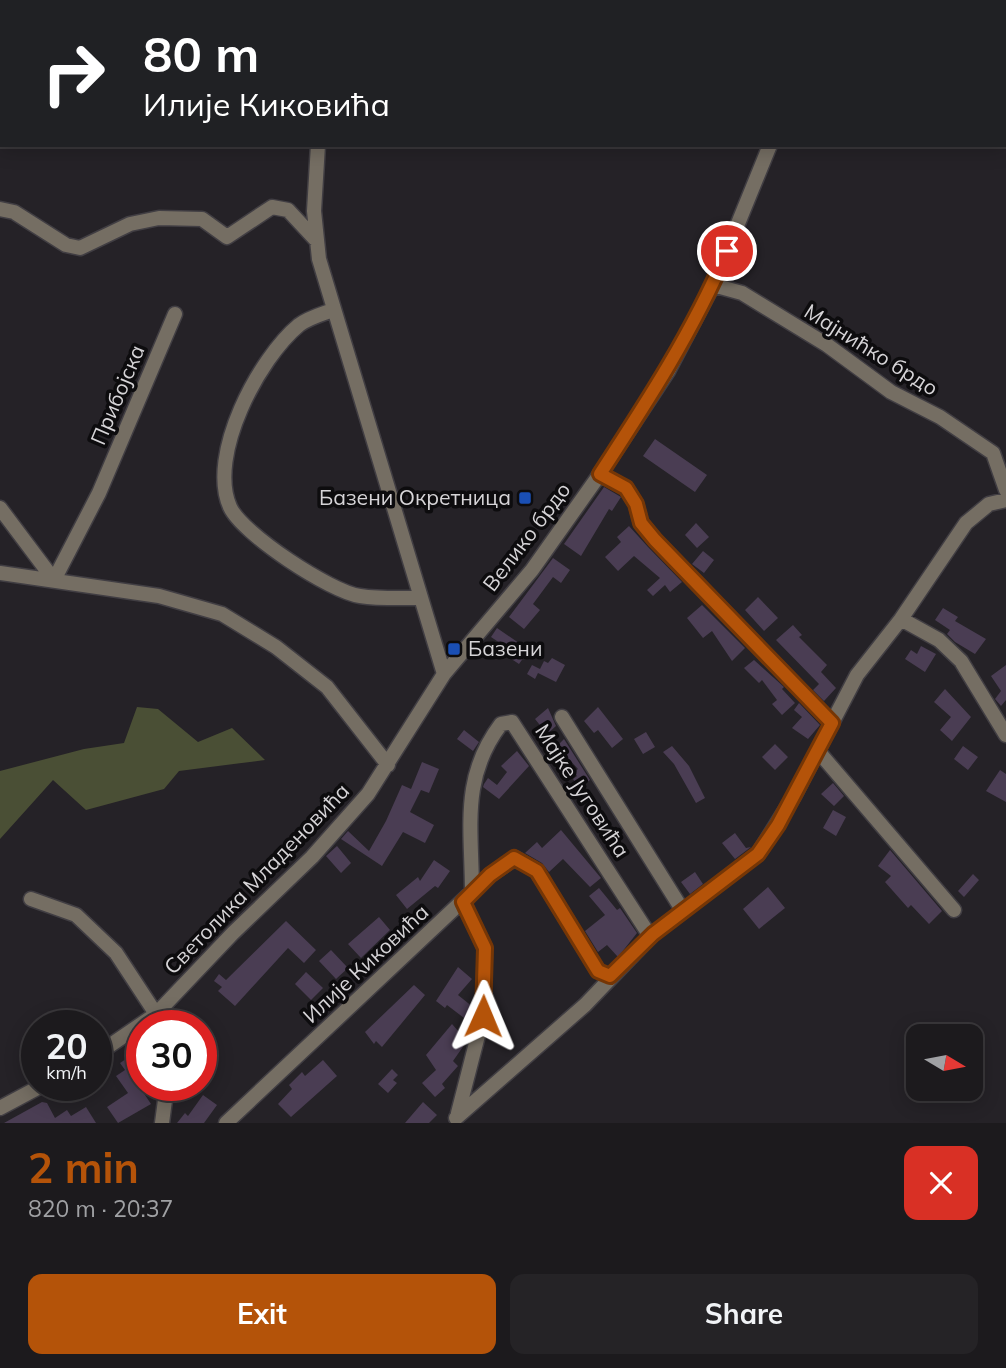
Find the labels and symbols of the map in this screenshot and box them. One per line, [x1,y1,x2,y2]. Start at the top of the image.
pin [697,221,757,281]
street label: Мајнићко брдо [800,298,943,401]
street label: Прибојска [84,341,150,448]
street label: Велико брдо [477,477,576,596]
place label: Базени Окретница [319,484,511,510]
marker: Базени Окретница [517,490,533,506]
place label: Базени [468,635,542,661]
marker: Базени [446,641,462,657]
street label: Мајке Југовића [530,719,636,862]
street label: Светолика Младеновића [158,777,354,979]
street label: Илије Киковића [297,898,433,1028]
position arrow [446,979,520,1053]
speed limit sign: 30 [126,1010,217,1101]
north arrow [906,1024,984,1101]

